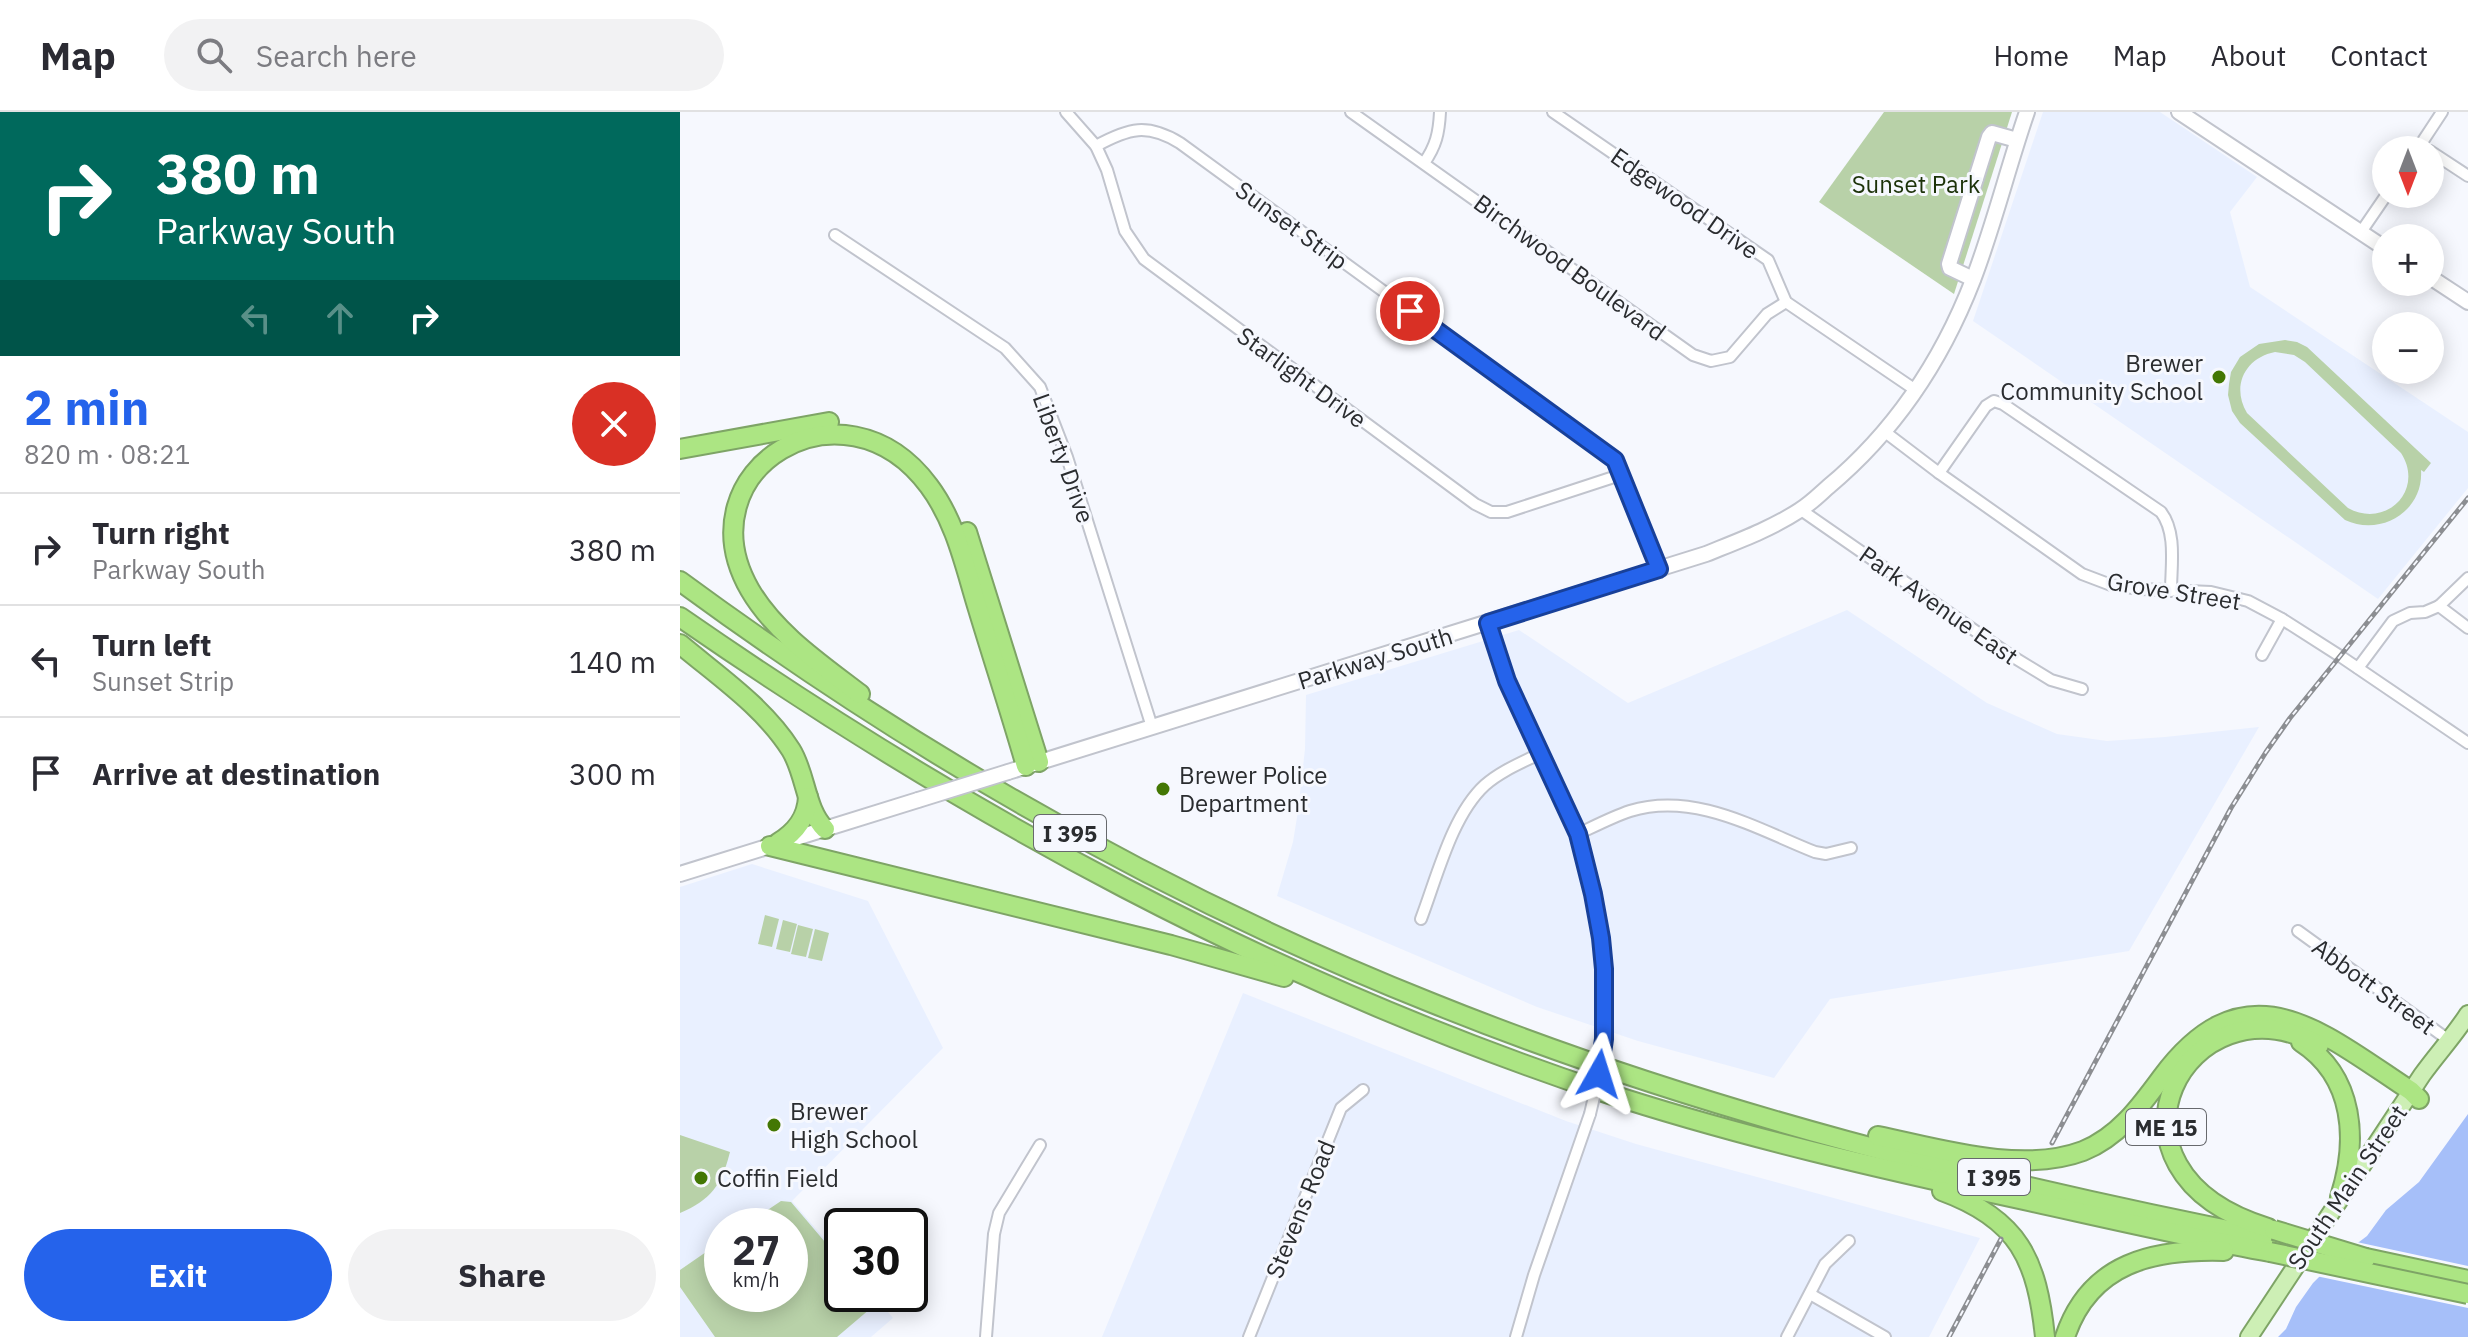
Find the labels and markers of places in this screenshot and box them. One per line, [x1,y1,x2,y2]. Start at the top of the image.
pin [1376,277,1444,345]
place label: Brewer Community School [2000,347,2203,407]
marker: Brewer Community School [2210,368,2228,386]
place label: Brewer Police Department [1179,759,1328,819]
marker: Brewer Police Department [1154,780,1172,798]
place label: Brewer High School [790,1095,918,1155]
marker: Brewer High School [765,1116,783,1134]
place label: Coffin Field [717,1162,839,1194]
marker: Coffin Field [692,1169,710,1187]

